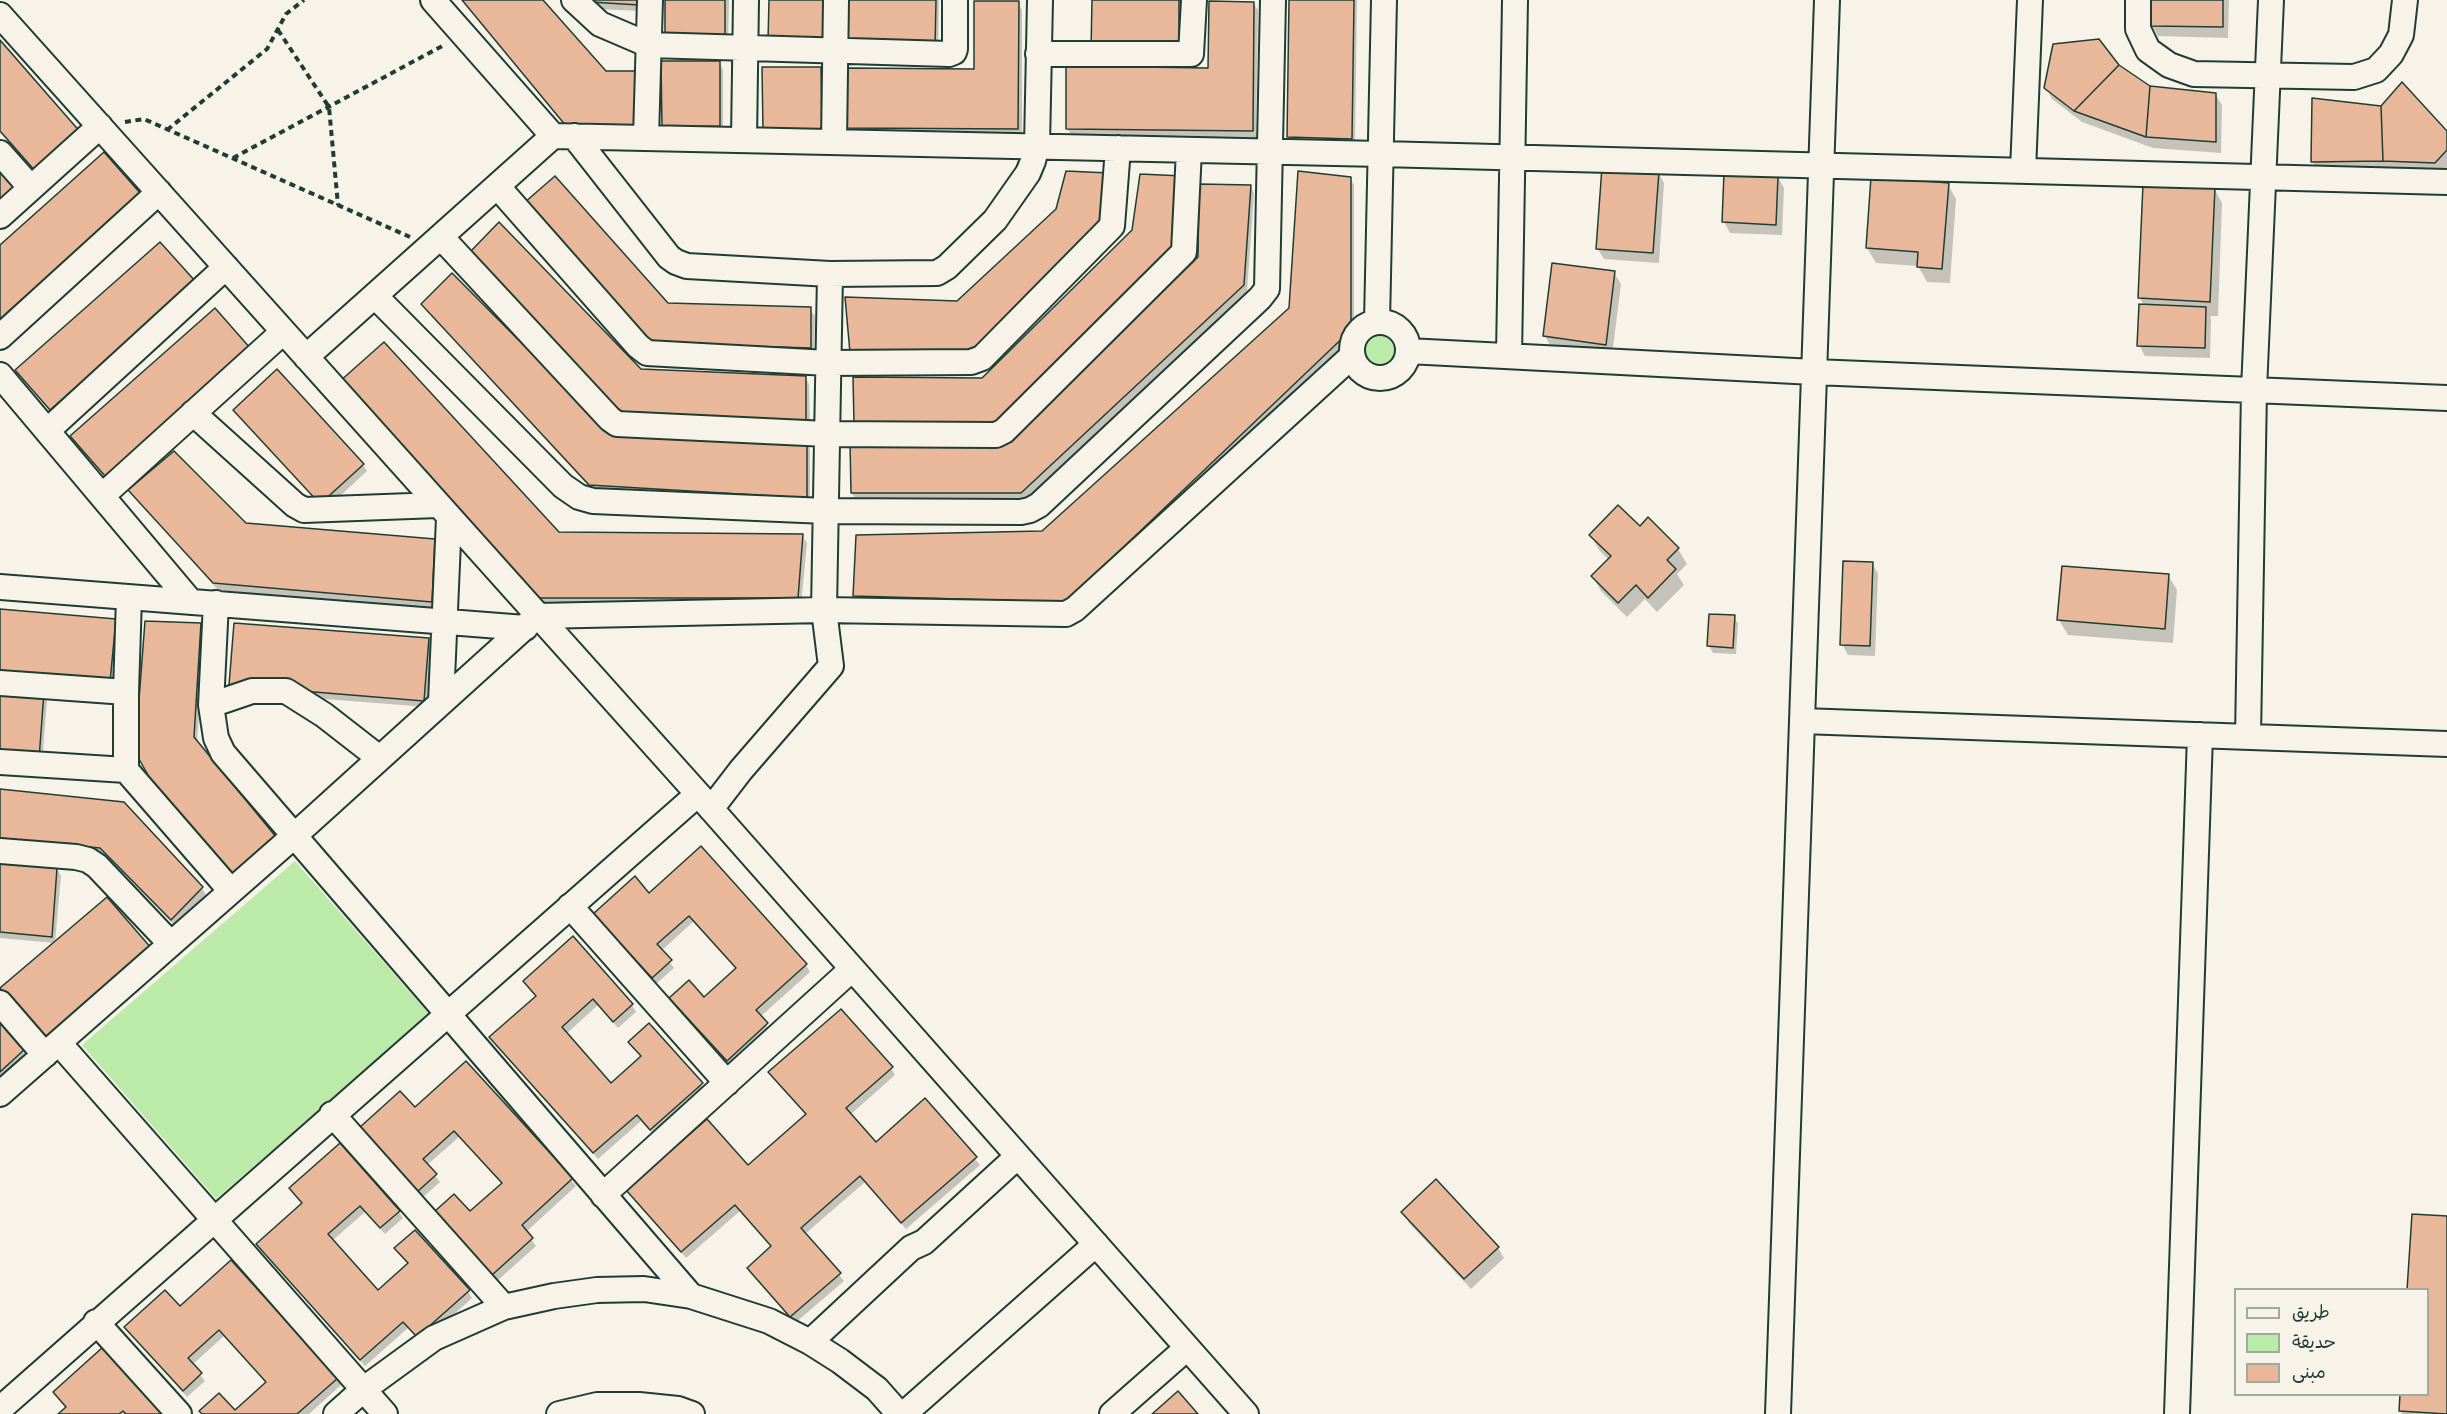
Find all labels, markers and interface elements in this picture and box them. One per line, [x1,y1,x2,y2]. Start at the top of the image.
legend [2234,1288,2429,1396]
text: طريق [2292,1300,2330,1323]
text: حديقة [2292,1330,2336,1353]
text: مبنى [2292,1360,2326,1383]

